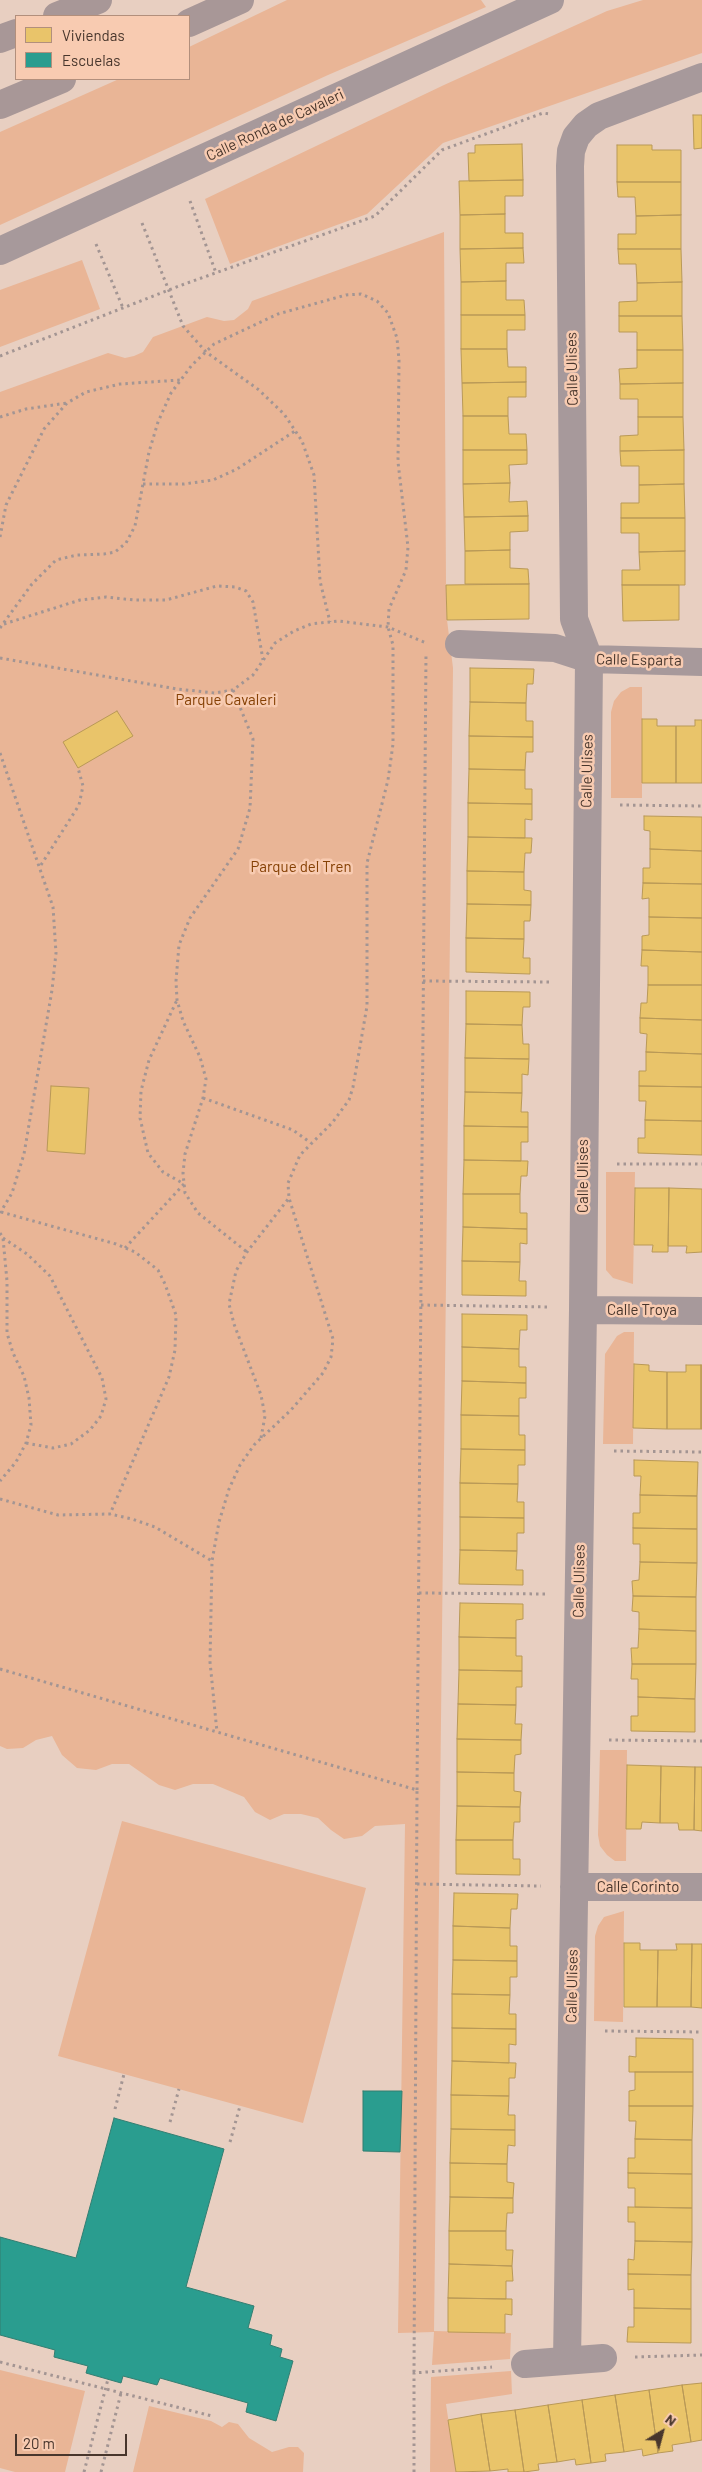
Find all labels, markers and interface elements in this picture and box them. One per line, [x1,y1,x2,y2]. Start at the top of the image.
legend [15,15,190,80]
text: Viviendas [62,26,125,44]
text: Escuelas [62,51,120,69]
street label: Calle Ronda de Cavaleri [203,85,347,165]
street label: Calle Ulises [562,332,582,406]
street label: Calle Esparta [596,650,682,670]
park label: Parque Cavaleri [175,691,277,709]
street label: Calle Ulises [577,734,597,808]
park label: Parque del Tren [251,858,351,876]
street label: Calle Ulises [574,1139,592,1213]
street label: Calle Troya [607,1301,677,1319]
street label: Calle Ulises [569,1544,589,1618]
street label: Calle Corinto [597,1878,679,1896]
street label: Calle Ulises [562,1949,582,2023]
north arrow [637,2407,687,2457]
text: N [662,2410,680,2429]
scale bar [18,2424,130,2456]
text: 20 m [23,2434,55,2452]

